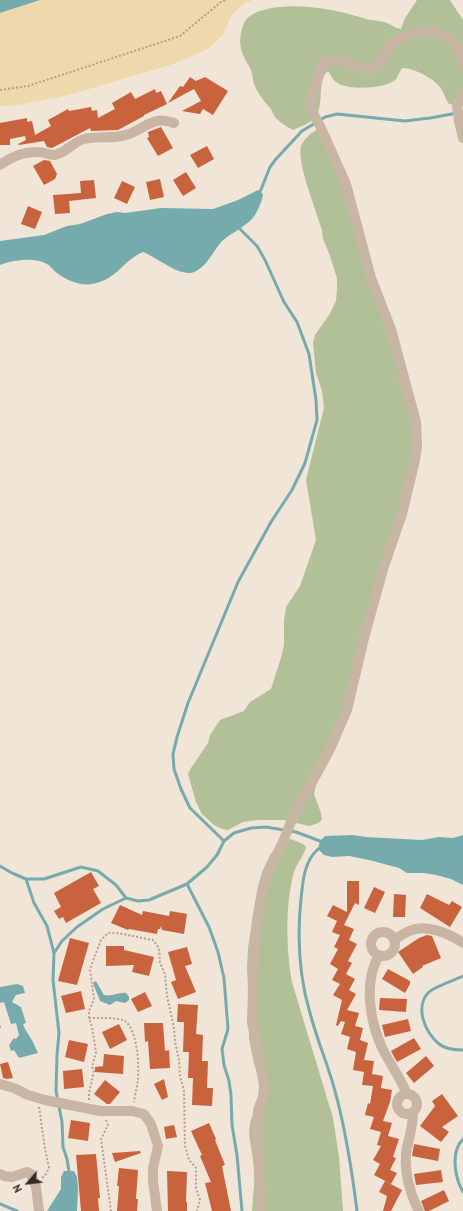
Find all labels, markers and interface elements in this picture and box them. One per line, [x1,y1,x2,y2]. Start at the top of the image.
north arrow [8,1163,48,1203]
text: N [10,1182,25,1195]

